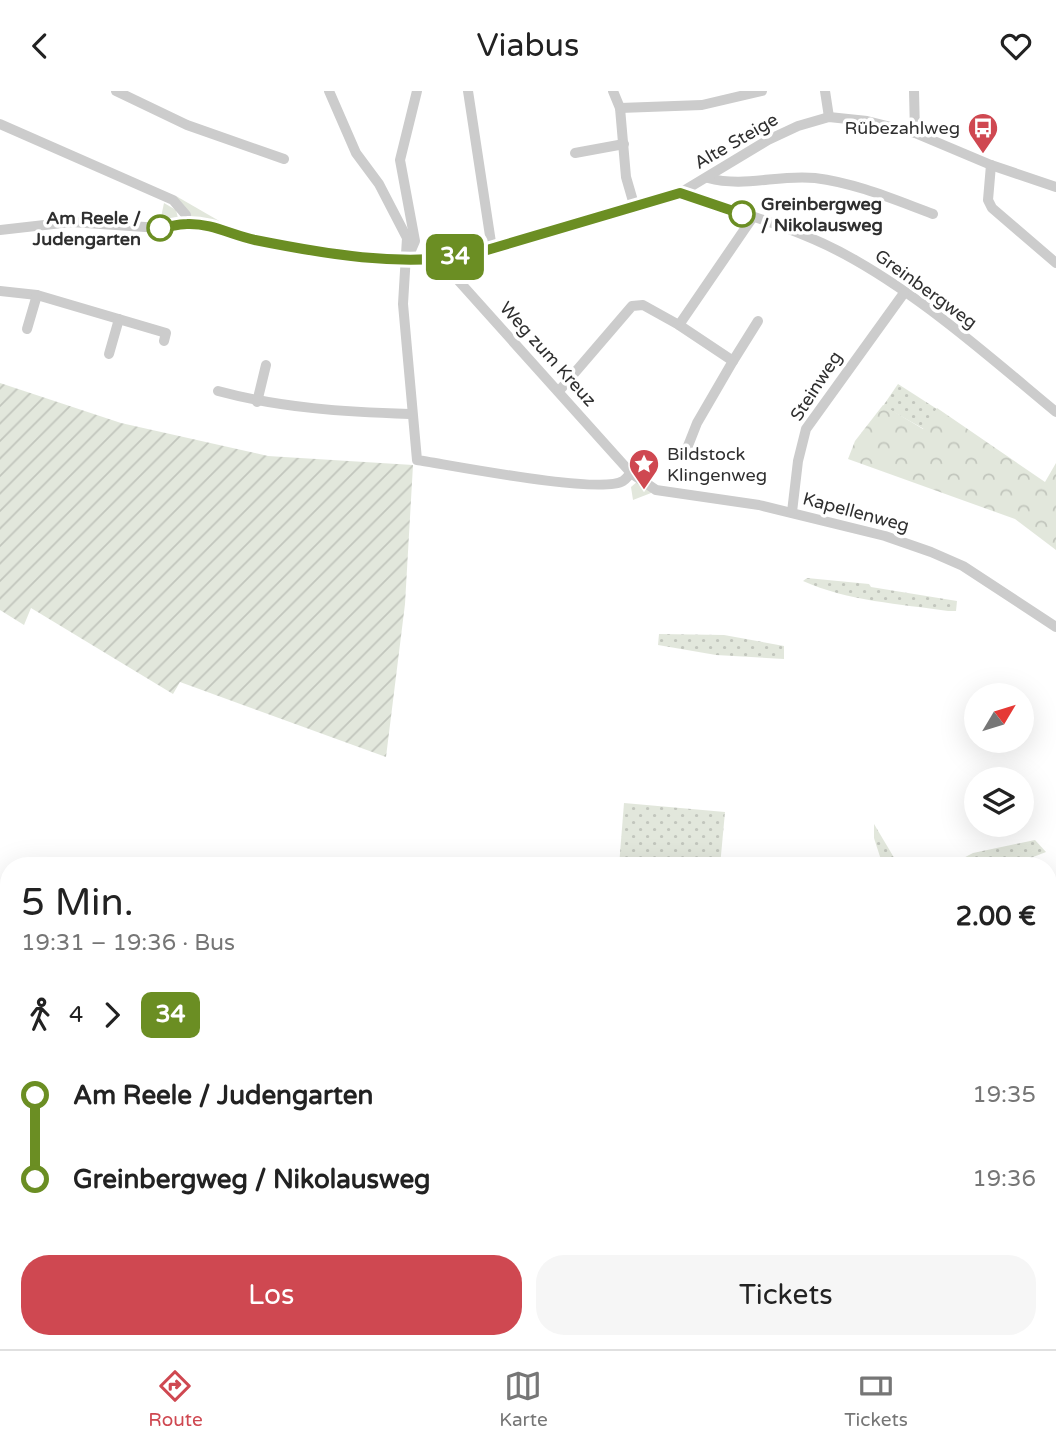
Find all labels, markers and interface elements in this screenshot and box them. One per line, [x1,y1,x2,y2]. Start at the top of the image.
icon: back [21,27,59,65]
text: Viabus [477,27,579,65]
icon: heart [997,27,1035,65]
street label: Alte Steige [690,108,782,174]
bus stop icon: Rübezahlweg [966,111,1000,155]
place label: Rübezahlweg [844,117,960,139]
place label: Greinbergweg / Nikolausweg [761,193,883,236]
marker: Greinbergweg / Nikolausweg [729,201,755,227]
place label: Am Reele / Judengarten [32,207,141,250]
marker: Am Reele / Judengarten [147,215,173,241]
line badge: 34 [424,234,486,280]
text: 34 [440,242,470,271]
street label: Greinbergweg [871,245,981,333]
street label: Weg zum Kreuz [495,297,601,411]
street label: Steinweg [785,347,847,425]
place label: Bildstock Klingenweg [667,443,767,486]
place icon: Bildstock Klingenweg [627,447,661,491]
street label: Kapellenweg [800,487,912,537]
north arrow [964,683,1034,753]
map controls [964,683,1034,837]
button: layers [964,767,1034,837]
text: 5 Min. [21,880,134,926]
text: 2.00 € [956,901,1036,932]
text: 19:31 – 19:36 · Bus [21,929,235,957]
icon: walk [21,996,59,1034]
icon: forward [93,996,131,1034]
text: 34 [155,1000,186,1029]
text: 4 [69,1001,83,1029]
text: Am Reele / Judengarten [73,1080,373,1111]
text: 19:35 [972,1081,1036,1109]
text: Greinbergweg / Nikolausweg [73,1164,431,1195]
text: 19:36 [972,1165,1036,1193]
button: Los [21,1255,522,1335]
button: Tickets [536,1255,1036,1335]
tab: Route [148,1367,203,1431]
tab: Karte [499,1367,548,1431]
tab: Tickets [844,1367,908,1431]

